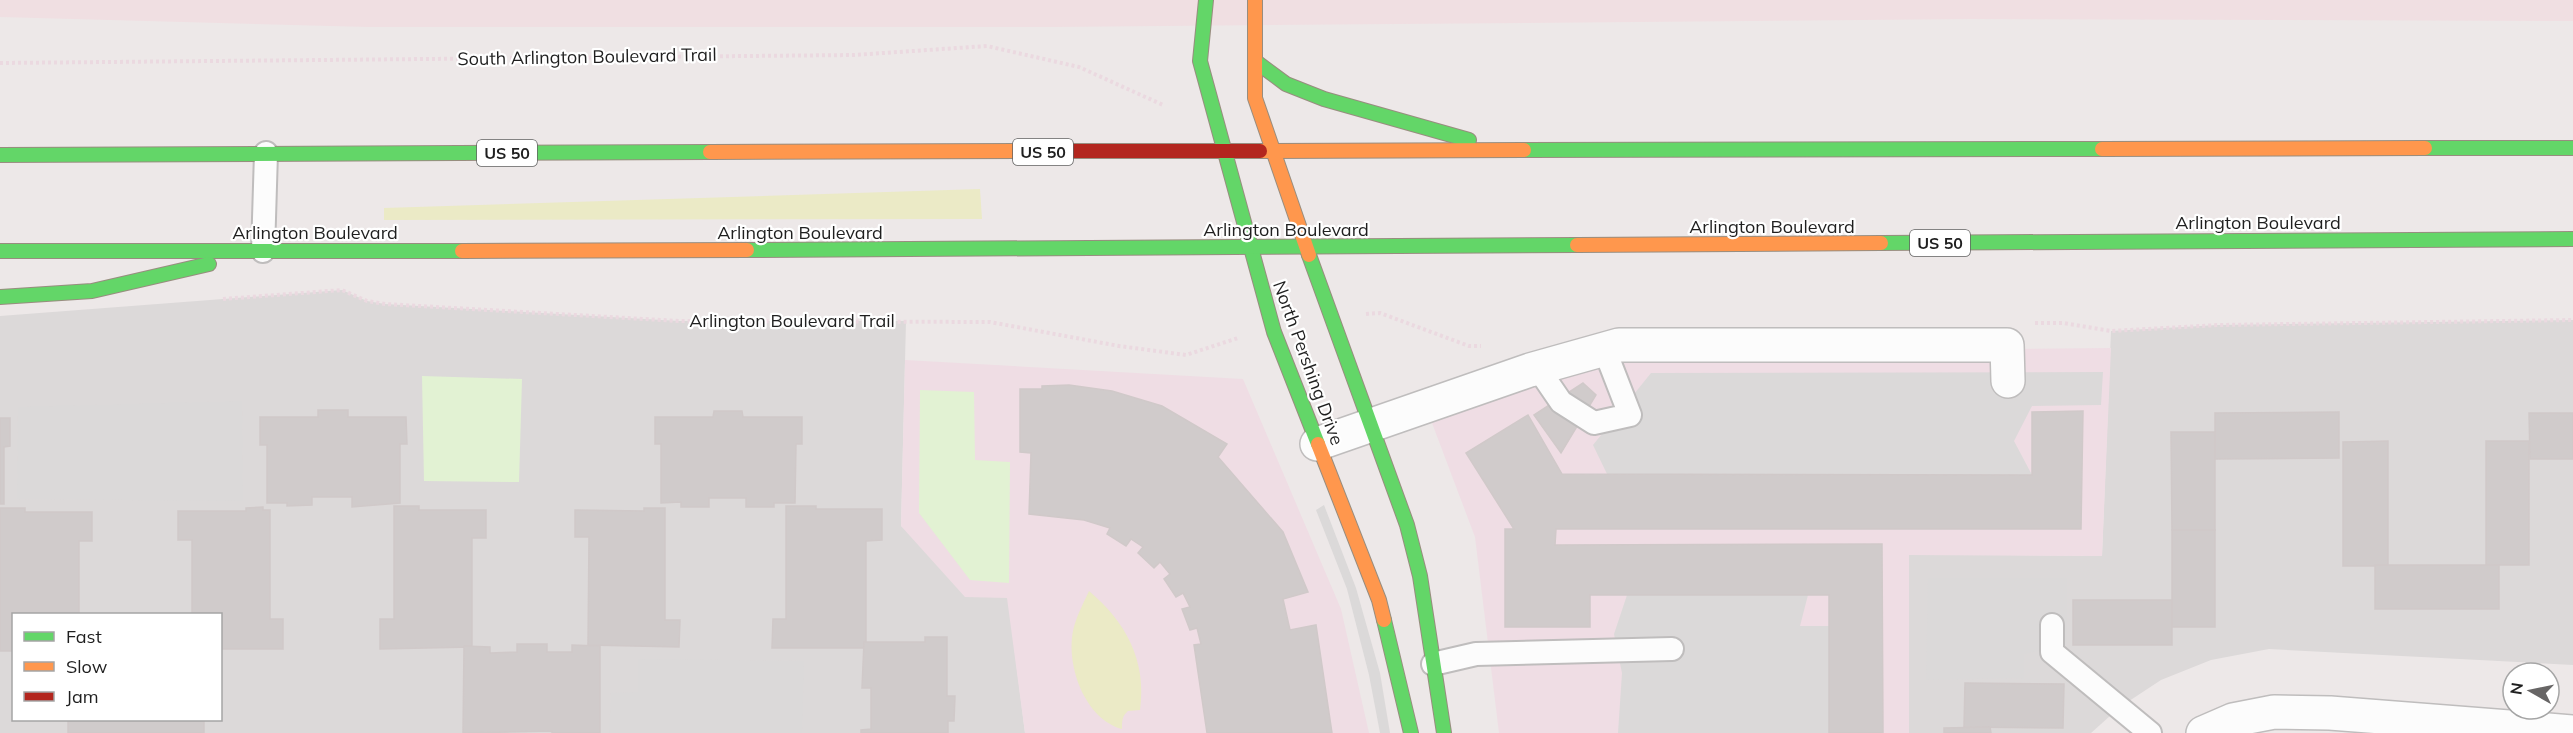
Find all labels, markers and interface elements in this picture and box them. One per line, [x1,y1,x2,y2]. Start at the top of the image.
street label: South Arlington Boulevard Trail [457,43,717,70]
road number: US 50 [1013,139,1073,165]
road number: US 50 [477,140,537,166]
street label: Arlington Boulevard [2175,211,2341,234]
street label: Arlington Boulevard [1689,215,1855,238]
street label: Arlington Boulevard [1203,218,1369,241]
street label: Arlington Boulevard [232,221,398,244]
street label: Arlington Boulevard [717,221,883,244]
road number: US 50 [1910,230,1970,256]
street label: North Pershing Drive [1268,278,1349,448]
street label: Arlington Boulevard Trail [689,309,895,332]
legend [12,613,222,721]
text: Fast [66,625,102,648]
text: Slow [66,655,108,678]
north arrow [2501,661,2561,721]
text: N [2505,681,2527,696]
text: Jam [66,685,99,708]

